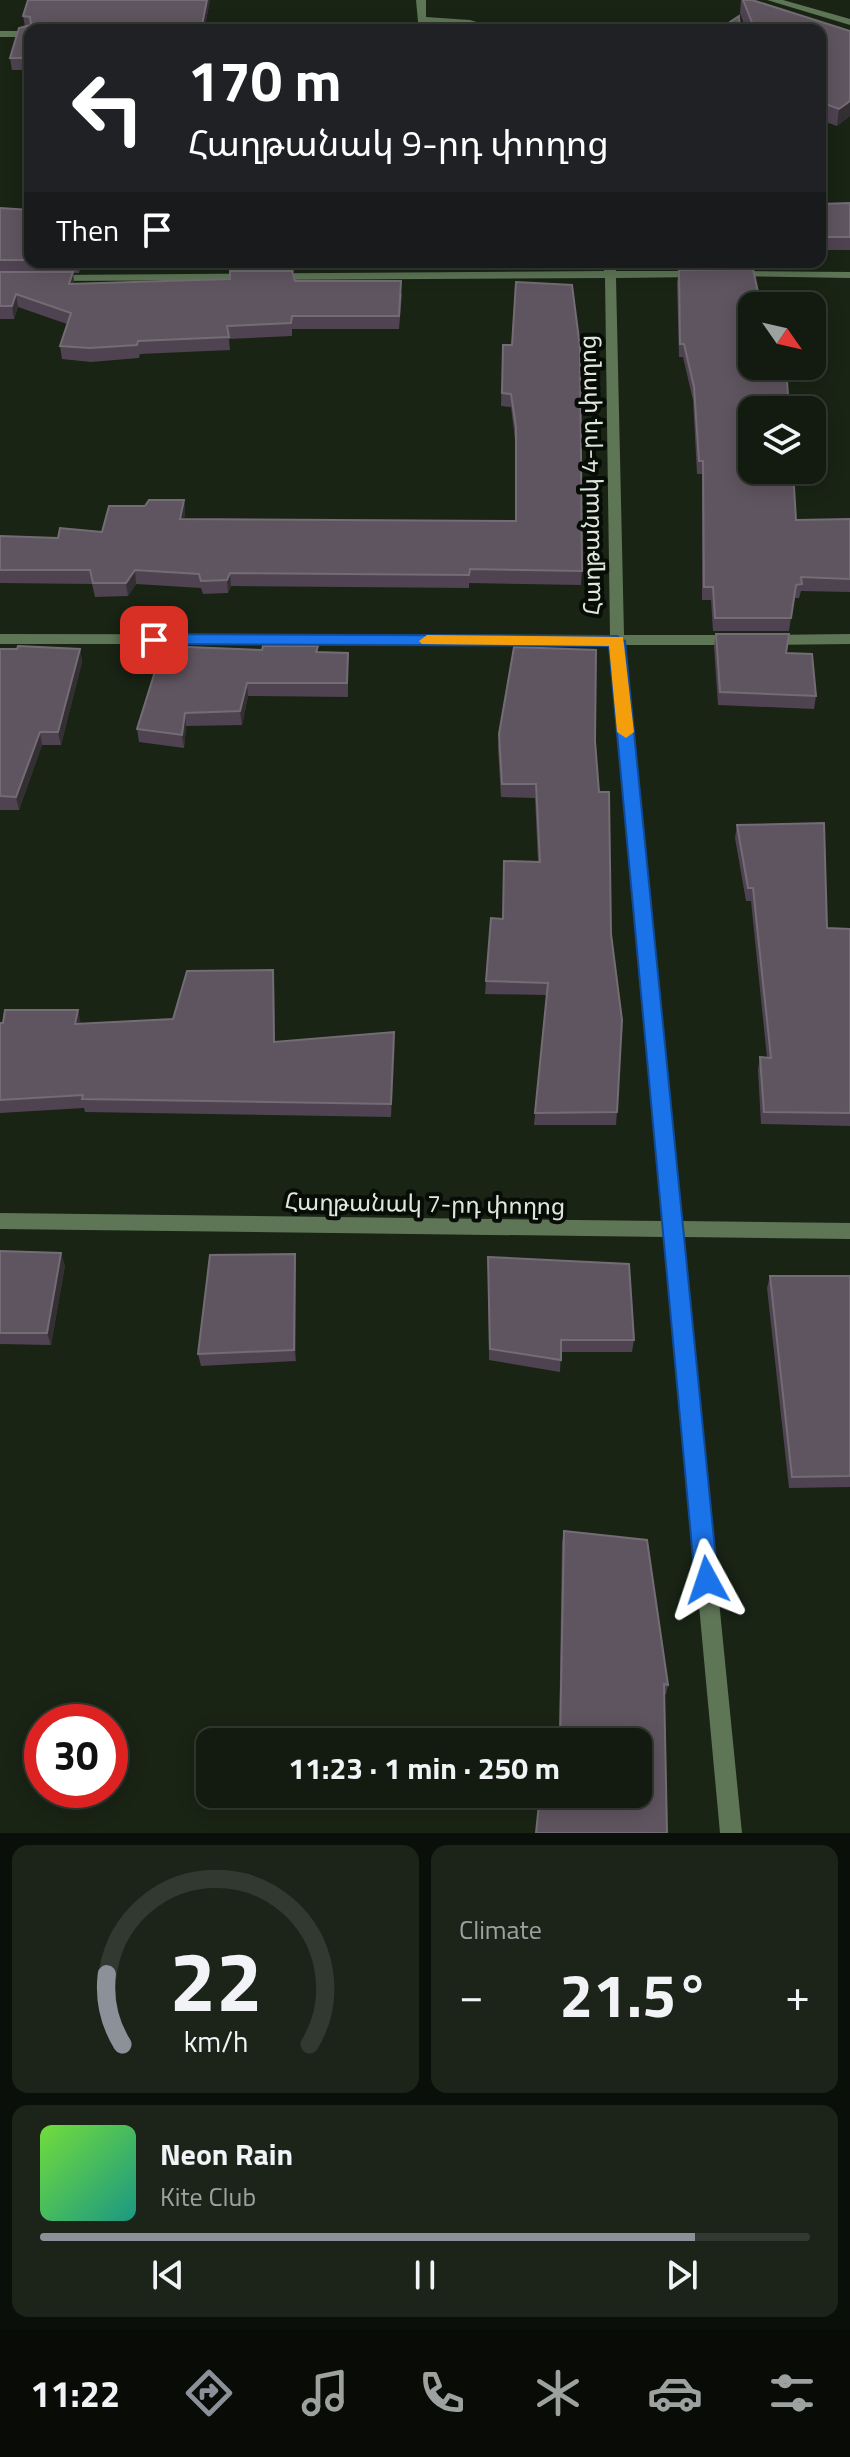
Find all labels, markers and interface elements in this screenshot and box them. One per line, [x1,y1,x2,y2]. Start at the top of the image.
text: 170 m [188,38,341,123]
icon: left [56,56,160,160]
text: Հաղթանակ 9-րդ փողոց [188,115,609,170]
text: Then [56,207,119,253]
icon: arrive [135,208,179,252]
north arrow [738,292,826,380]
map controls [738,292,826,484]
street label: Հաղթանակ 4-րդ փողոց [569,334,609,616]
button: layers [738,396,826,484]
pin [120,606,188,674]
icon: arrive [132,618,176,662]
street label: Հաղթանակ 7-րդ փողոց [284,1183,566,1223]
position arrow [665,1538,749,1622]
speed limit sign: 30 [24,1704,128,1808]
text: 11:23 · 1 min · 250 m [288,1745,560,1791]
text: Climate [459,1910,542,1949]
text: 22 [169,1917,262,2043]
text: 21.5° [560,1949,709,2040]
text: − [459,1961,484,2028]
text: + [785,1961,810,2028]
text: km/h [183,2020,248,2063]
text: Neon Rain [160,2131,293,2177]
text: Kite Club [160,2177,256,2216]
icon: previous [146,2253,190,2297]
icon: pause [403,2253,447,2297]
icon: next [660,2253,704,2297]
icon: directions [181,2365,237,2421]
icon: music [297,2365,353,2421]
icon: phone [414,2365,470,2421]
icon: climate [530,2365,586,2421]
icon: car [647,2365,703,2421]
icon: filters [764,2365,820,2421]
text: 11:22 [30,2366,120,2421]

